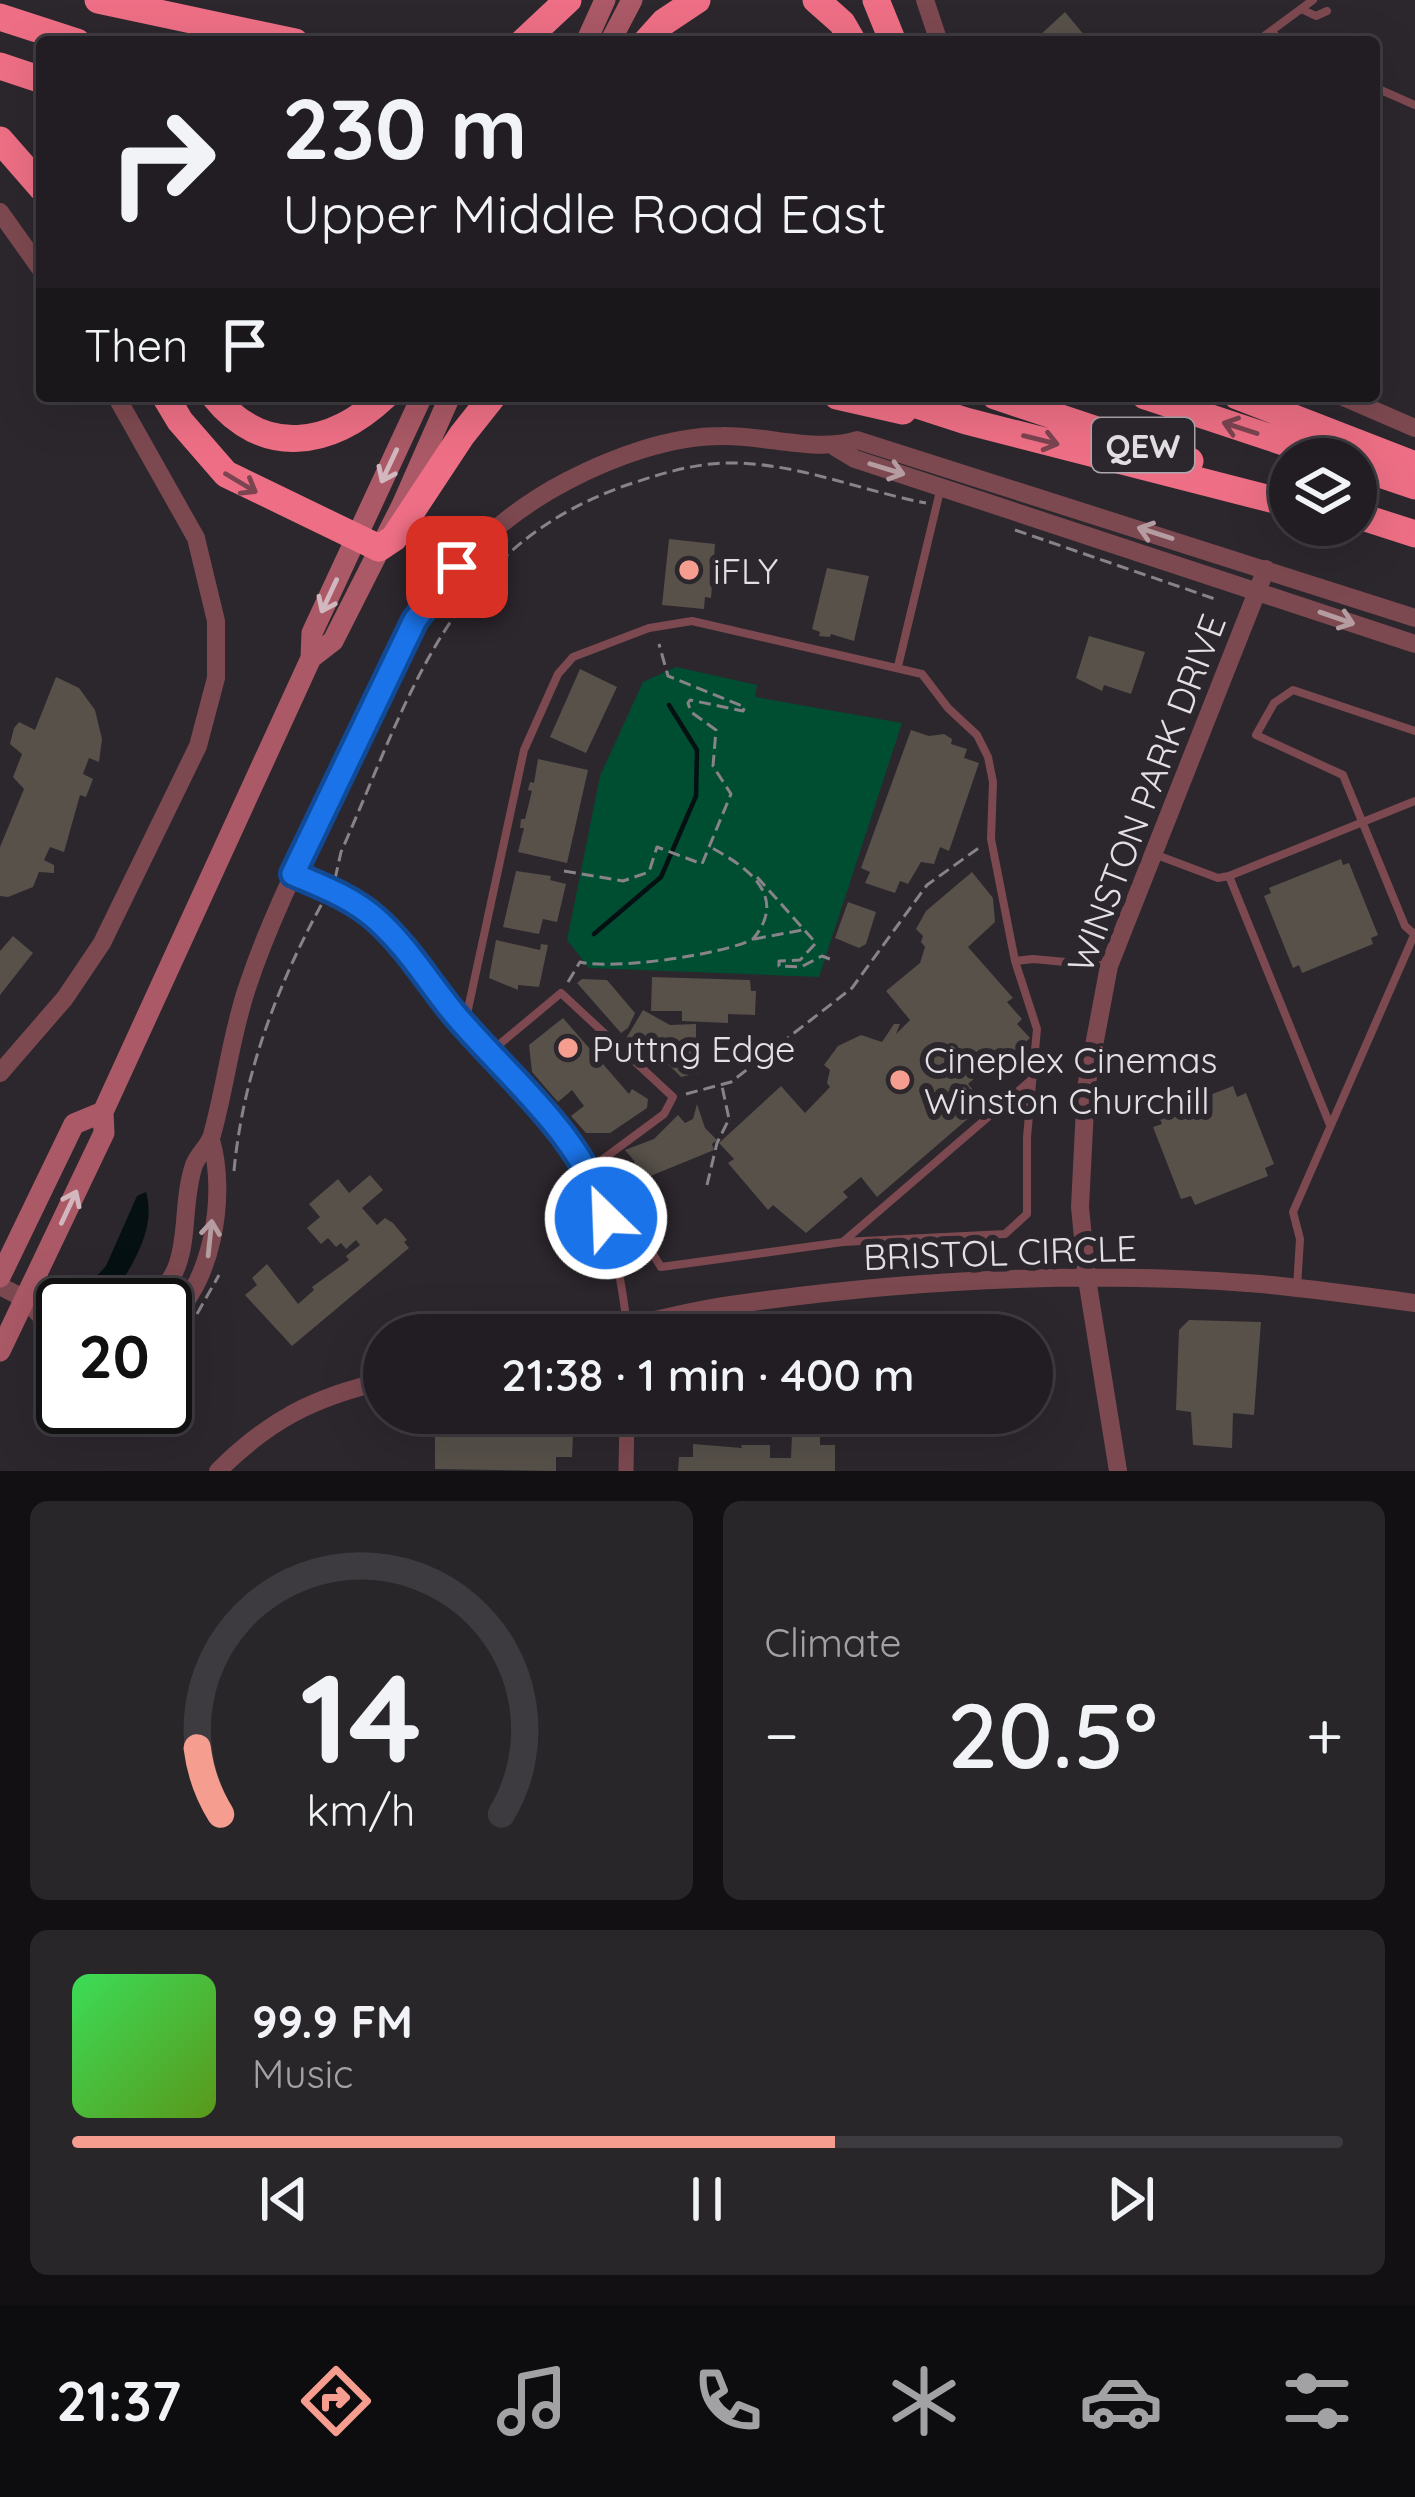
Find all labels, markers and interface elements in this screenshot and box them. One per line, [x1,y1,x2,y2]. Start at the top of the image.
text: 230 m [282,75,527,180]
icon: right [84,84,240,240]
text: Upper Middle Road East [282,179,887,247]
icon: arrive [212,312,278,378]
text: Then [84,317,188,373]
one-way arrow [1222,415,1260,437]
road number: QEW [1092,418,1194,472]
one-way arrow [1022,430,1060,452]
map controls [1269,438,1377,546]
button: layers [1269,438,1377,546]
one-way arrow [377,447,399,483]
one-way arrow [867,459,905,481]
one-way arrow [223,471,258,495]
pin [406,516,508,618]
one-way arrow [1137,521,1175,543]
icon: arrive [424,534,490,600]
place label: iFLY [713,548,778,593]
marker: iFLY [676,557,702,583]
one-way arrow [317,577,339,613]
street label: WINSTON PARK DRIVE [1057,608,1235,978]
one-way arrow [1318,609,1355,630]
place label: Puttng Edge [592,1026,795,1071]
marker: Puttng Edge [555,1035,581,1061]
place label: Cineplex Cinemas Winston Churchill [924,1037,1217,1123]
marker: Cineplex Cinemas Winston Churchill [887,1067,913,1093]
position arrow [543,1155,669,1281]
one-way arrow [59,1190,81,1226]
one-way arrow [200,1219,222,1258]
street label: BRISTOL CIRCLE [862,1225,1138,1279]
speed limit sign: 20 [36,1278,192,1434]
text: 21:38 · 1 min · 400 m [501,1346,915,1402]
text: Climate [765,1618,902,1667]
text: 14 [300,1638,422,1794]
text: 20.5° [947,1678,1157,1791]
text: − [765,1693,799,1776]
text: + [1306,1693,1343,1776]
text: km/h [307,1782,416,1836]
text: 99.9 FM [252,1993,413,2049]
text: Music [252,2049,353,2098]
icon: previous [251,2166,317,2232]
icon: pause [674,2166,740,2232]
icon: next [1098,2166,1164,2232]
icon: directions [294,2359,378,2443]
icon: music [490,2359,574,2443]
icon: phone [686,2359,770,2443]
icon: climate [882,2359,966,2443]
icon: car [1079,2359,1163,2443]
icon: filters [1275,2359,1359,2443]
text: 21:37 [56,2367,181,2435]

